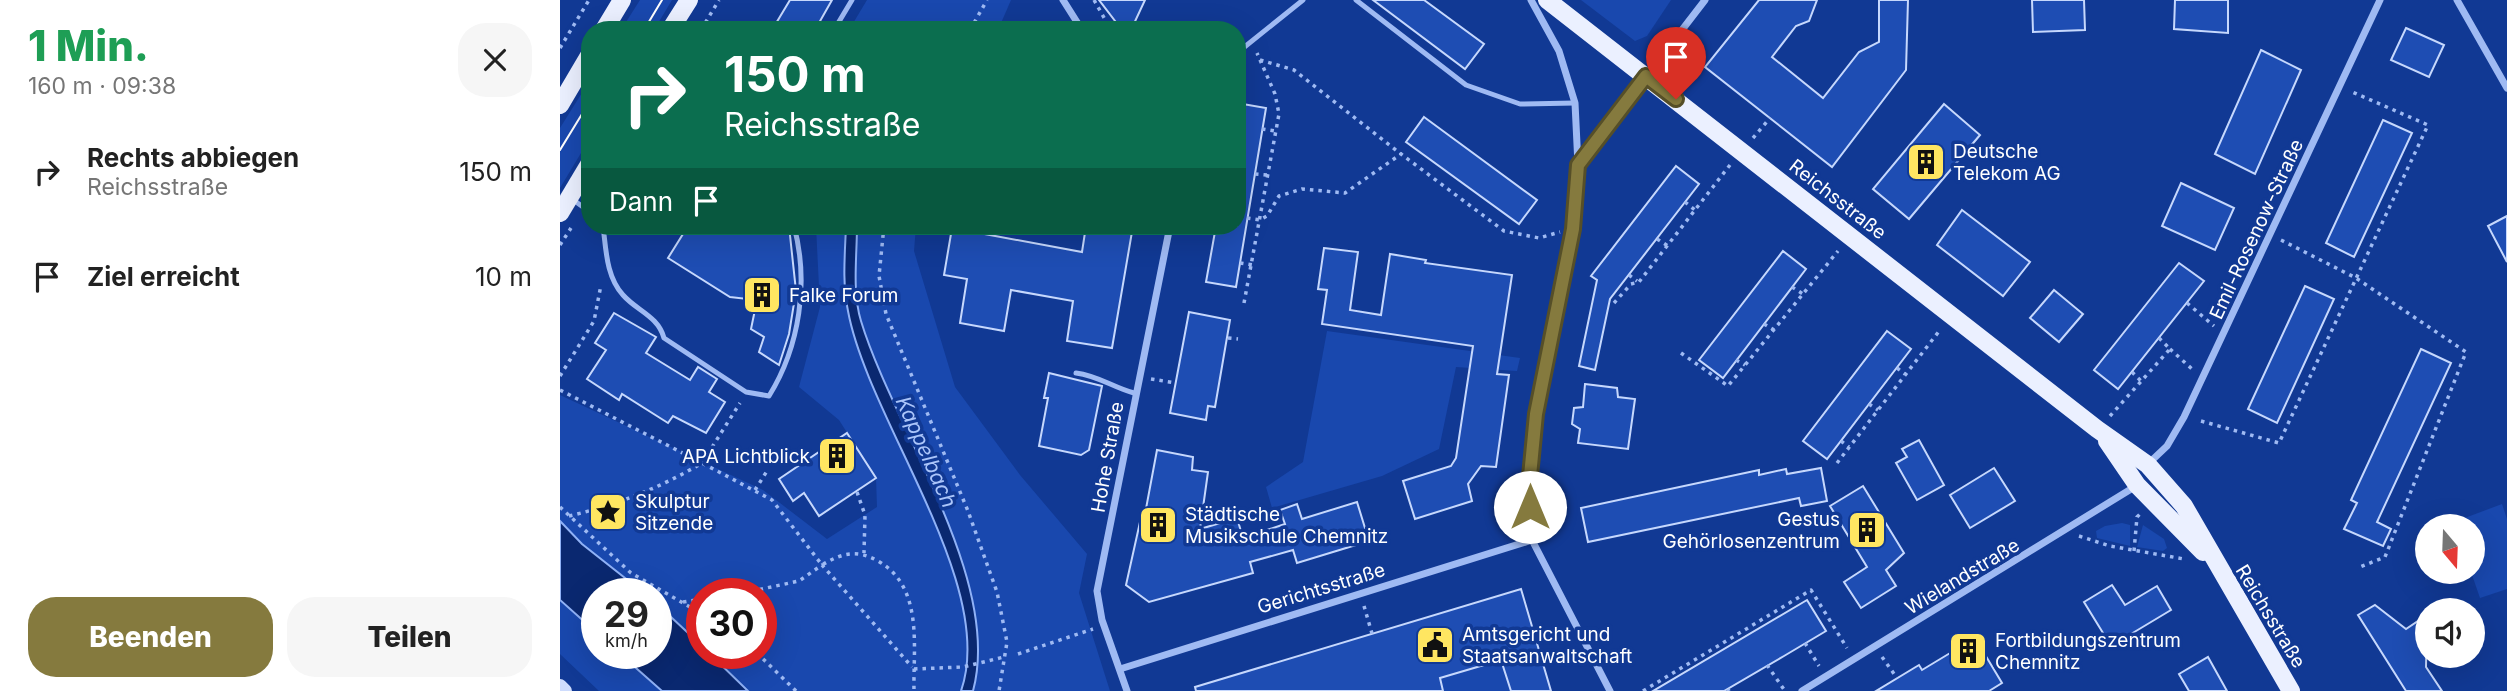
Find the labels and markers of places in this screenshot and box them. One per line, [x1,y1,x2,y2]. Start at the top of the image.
pin [1646,27,1706,99]
place label: Deutsche Telekom AG [1953,140,2061,185]
building icon: Deutsche Telekom AG [1905,141,1947,183]
building icon: Falke Forum [741,274,783,316]
place label: Falke Forum [789,284,898,307]
building icon: APA Lichtblick [816,435,858,477]
place label: APA Lichtblick [682,445,811,468]
place label: Skulptur Sitzende [635,490,713,535]
place icon: Skulptur Sitzende [587,491,629,533]
place label: Städtische Musikschule Chemnitz [1185,503,1388,548]
building icon: Städtische Musikschule Chemnitz [1137,504,1179,546]
place label: Gestus Gehörlosenzentrum [1663,508,1840,553]
building icon: Gestus Gehörlosenzentrum [1846,509,1888,551]
place label: Amtsgericht und Staatsanwaltschaft [1462,623,1632,668]
public building icon: Amtsgericht und Staatsanwaltschaft [1414,624,1456,666]
place label: Fortbildungszentrum Chemnitz [1995,629,2181,674]
building icon: Fortbildungszentrum Chemnitz [1947,630,1989,672]

